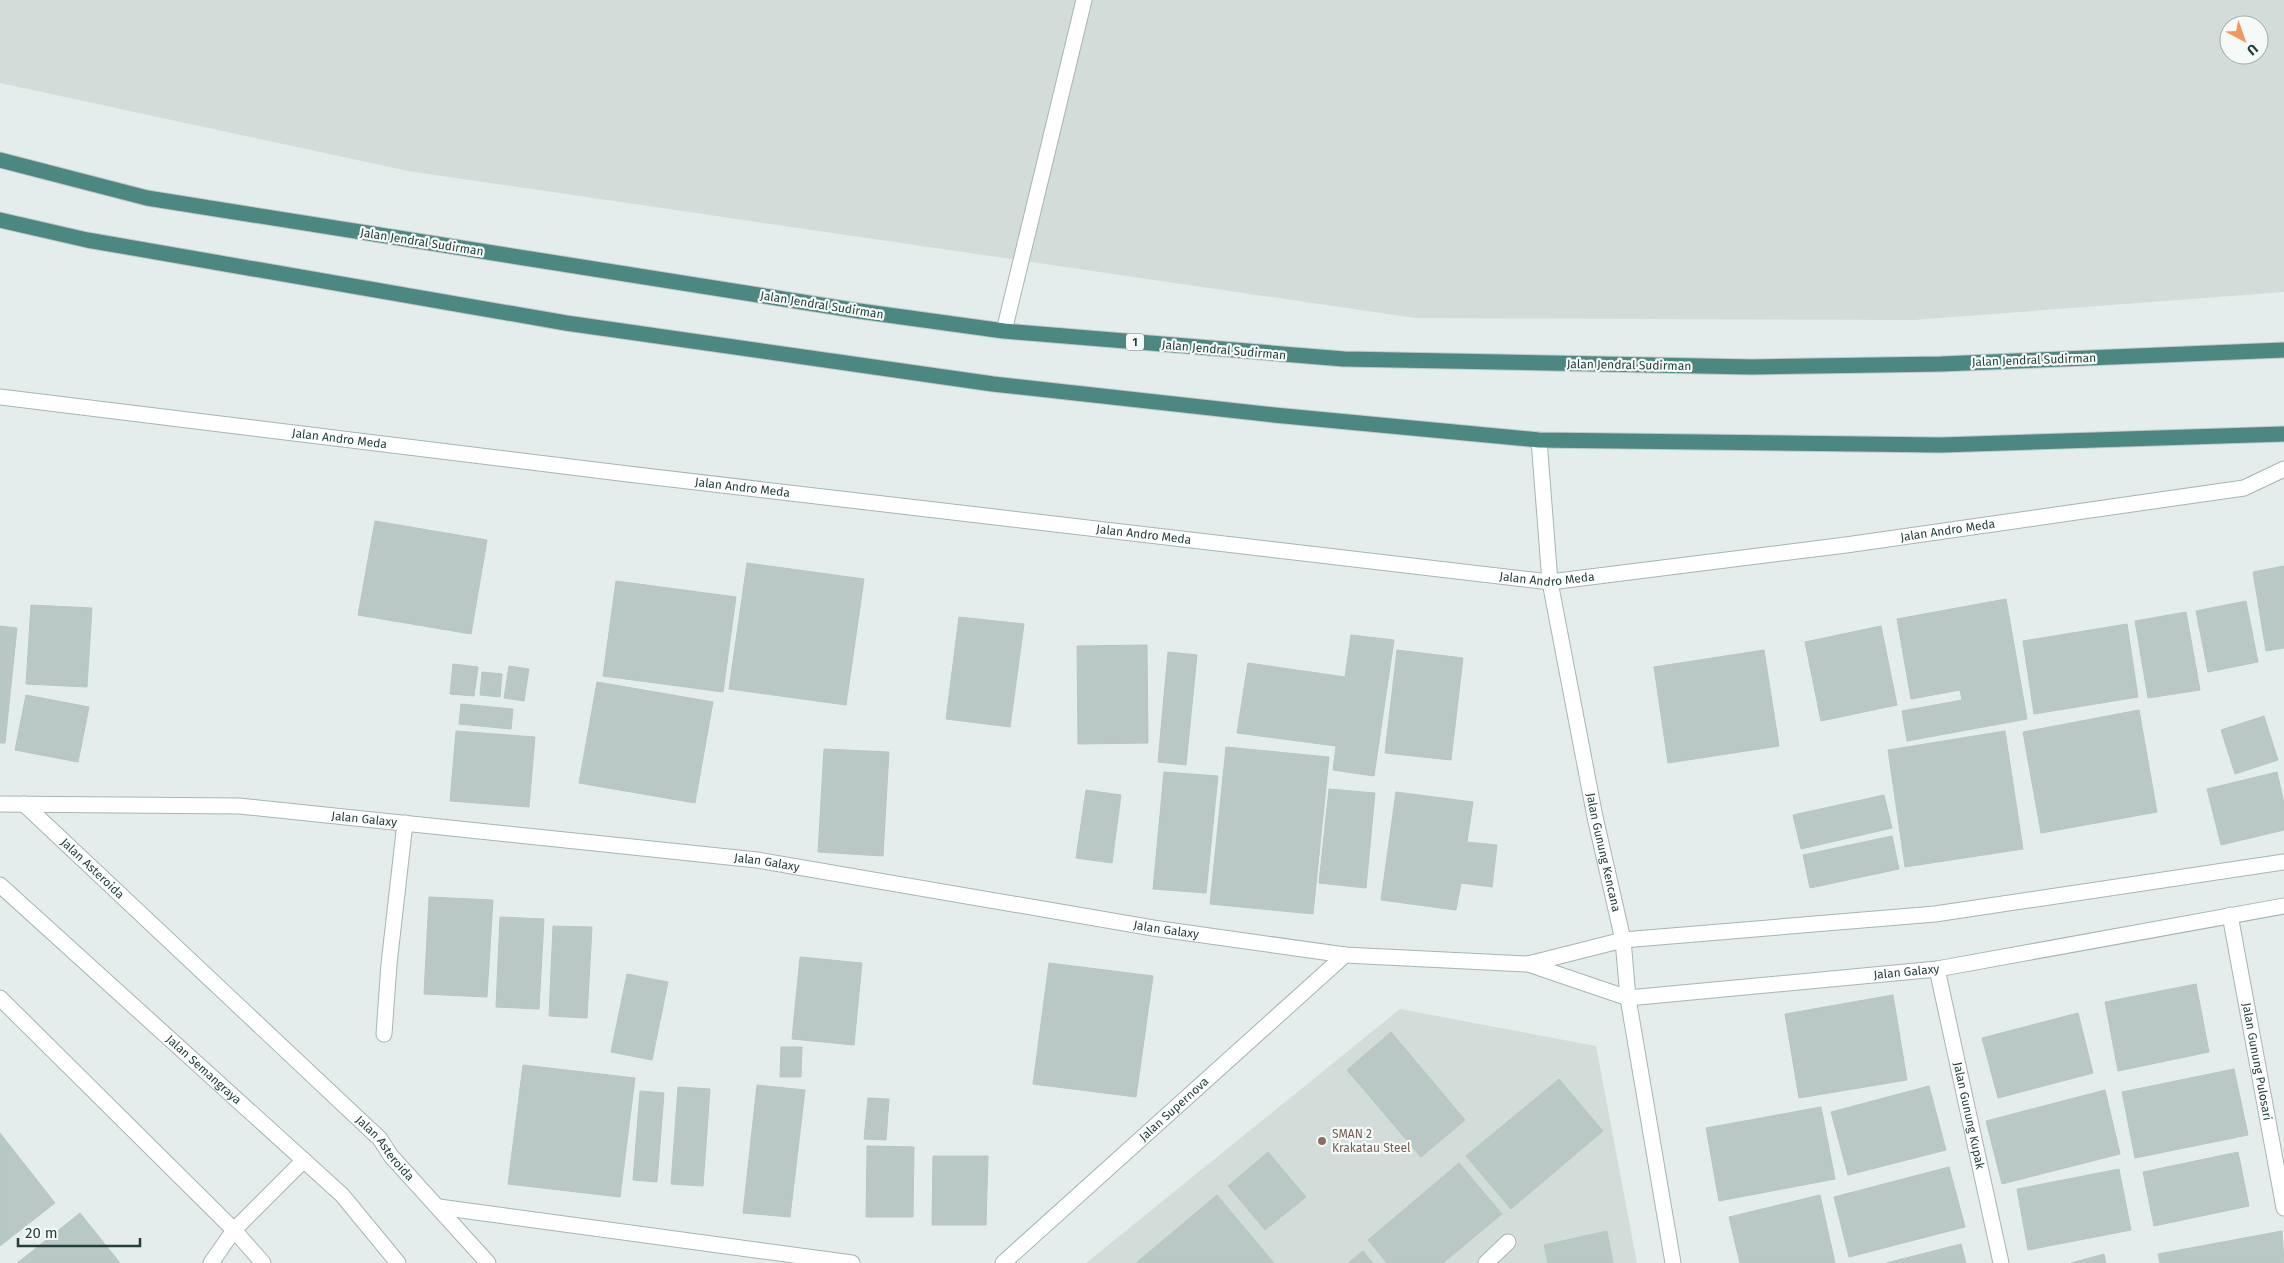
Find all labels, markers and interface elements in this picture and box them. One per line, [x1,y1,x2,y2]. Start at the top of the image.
north arrow [2219,15,2269,65]
text: U [2243,40,2261,59]
street label: Jalan Jendral Sudirman [359,225,485,259]
street label: Jalan Jendral Sudirman [759,288,885,322]
road number: 1 [1126,334,1144,351]
street label: Jalan Jendral Sudirman [1161,338,1287,362]
street label: Jalan Jendral Sudirman [1972,351,2096,369]
street label: Jalan Jendral Sudirman [1567,357,1691,373]
street label: Jalan Andro Meda [291,426,388,451]
street label: Jalan Andro Meda [694,475,791,500]
street label: Jalan Andro Meda [1899,517,1996,544]
street label: Jalan Andro Meda [1096,522,1192,547]
street label: Jalan Andro Meda [1499,569,1595,589]
street label: Jalan Gunung Kencana [1584,792,1623,913]
street label: Jalan Galaxy [331,809,398,829]
street label: Jalan Asteroida [58,835,127,902]
street label: Jalan Galaxy [734,851,801,874]
street label: Jalan Galaxy [1132,918,1200,941]
street label: Jalan Galaxy [1873,962,1940,982]
street label: Jalan Gunung Pulosari [2239,1001,2275,1122]
street label: Jalan Semangraya [163,1032,244,1107]
street label: Jalan Gunung Kupak [1950,1061,1988,1171]
street label: Jalan Supernova [1136,1074,1211,1144]
street label: Jalan Asteroida [353,1113,417,1184]
place label: SMAN 2 Krakatau Steel [1332,1127,1411,1155]
marker: SMAN 2 Krakatau Steel [1316,1135,1328,1147]
scale bar [18,1216,140,1248]
text: 20 m [25,1224,58,1242]

